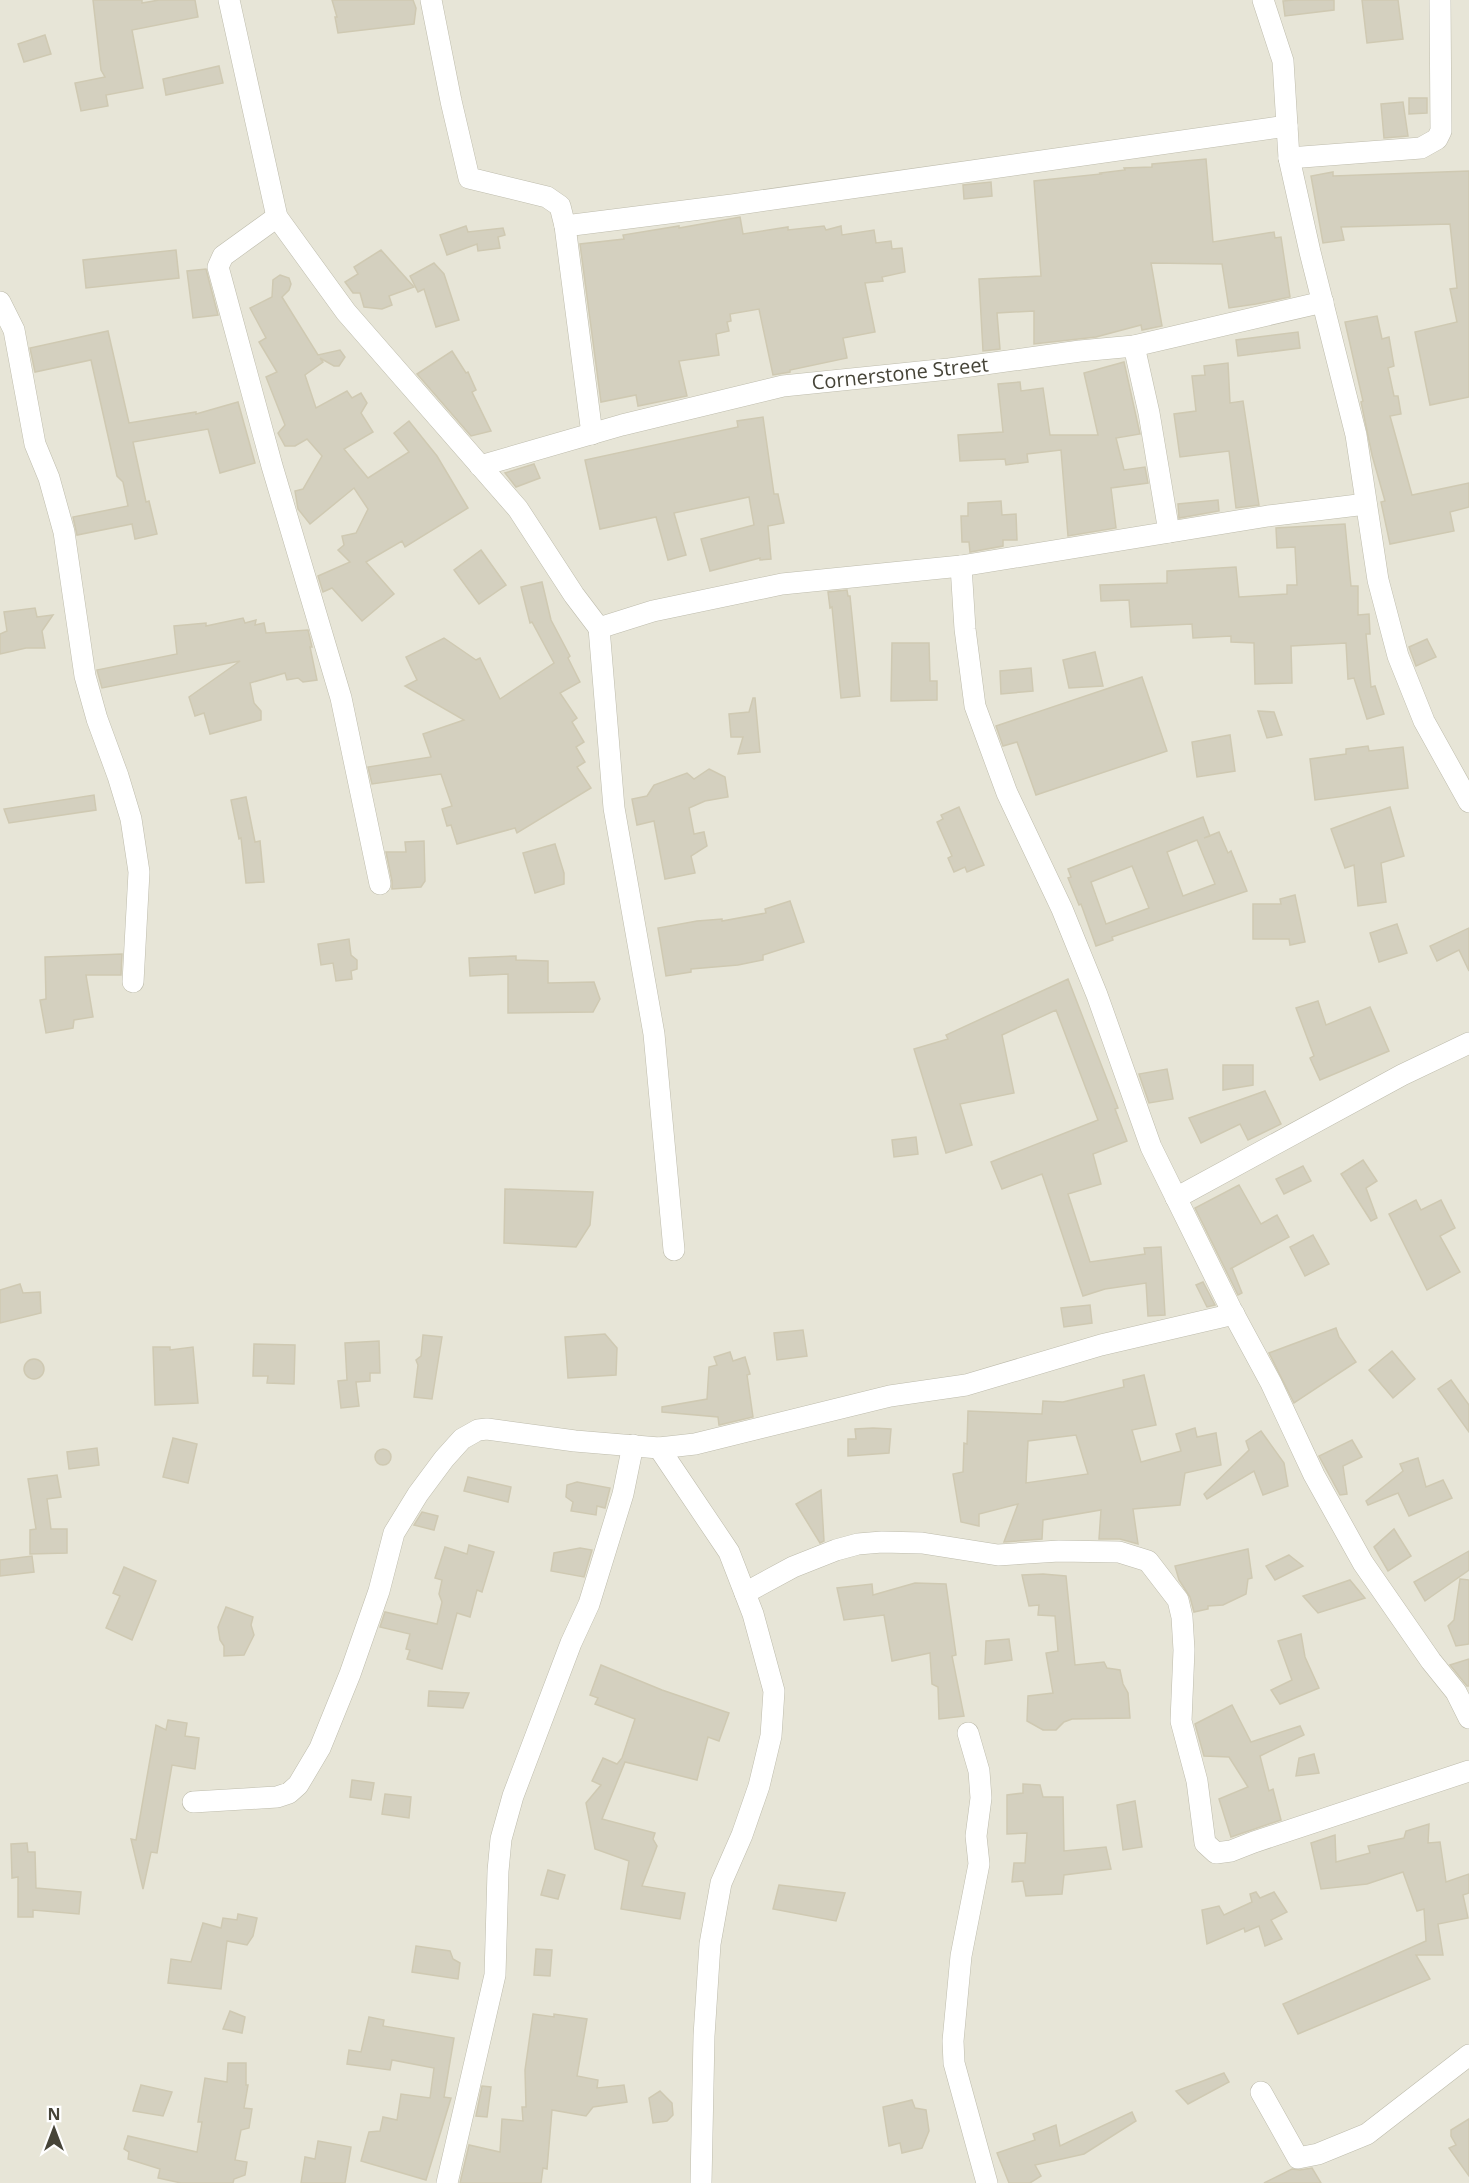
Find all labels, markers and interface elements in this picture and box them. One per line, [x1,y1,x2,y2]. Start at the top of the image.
street label: Cornerstone Street [810,350,990,396]
north arrow [24,2099,84,2159]
text: N [47,2103,61,2125]

